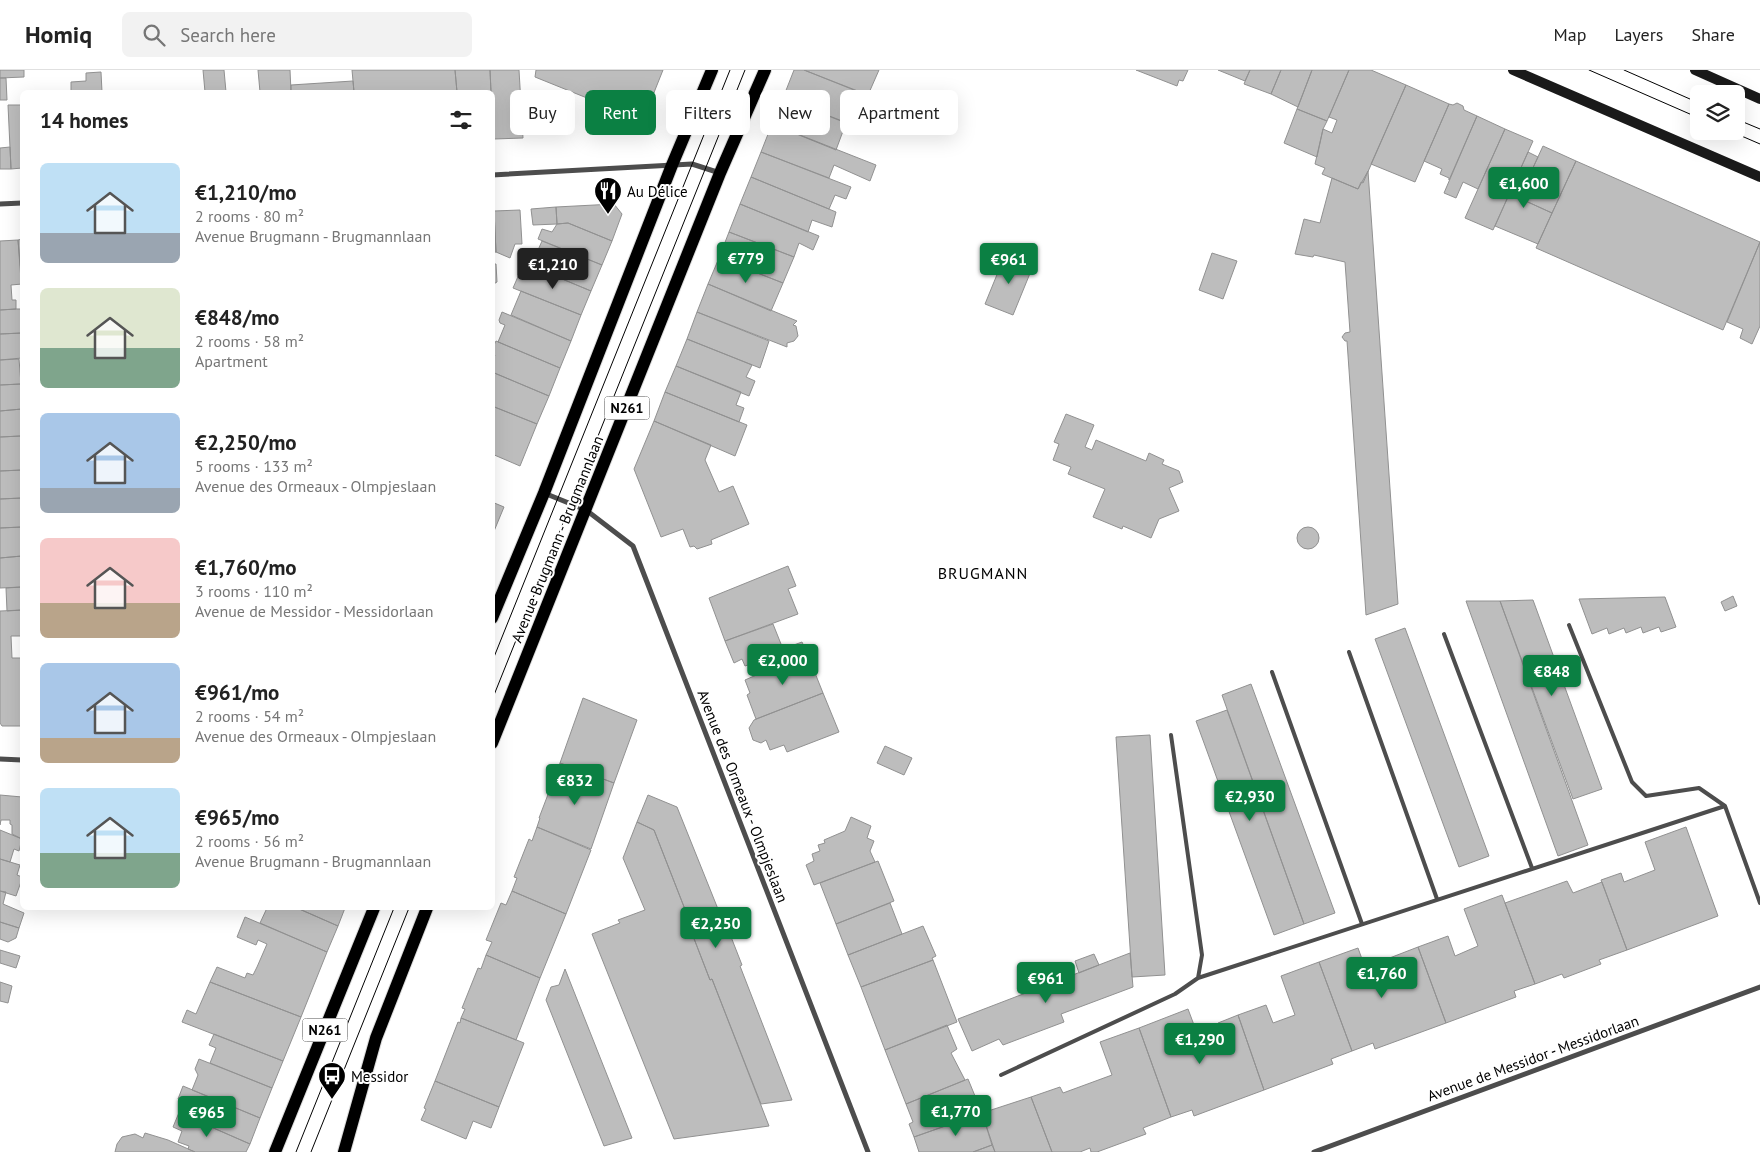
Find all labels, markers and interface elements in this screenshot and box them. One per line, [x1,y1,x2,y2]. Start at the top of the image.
search box [122,12,472,57]
text: Homiq [25,19,92,50]
icon: search [140,21,168,49]
text: Search here [180,23,276,47]
text: Map [1554,23,1586,46]
text: Layers [1614,23,1663,46]
text: Share [1691,23,1735,46]
map controls [1690,85,1745,140]
button: layers [1690,85,1745,140]
chip: Buy [510,90,575,135]
chip: Rent [585,90,656,135]
chip: Filters [666,90,750,135]
chip: New [760,90,830,135]
chip: Apartment [840,90,958,135]
icon: filters [447,106,475,134]
text: 14 homes [40,107,128,134]
pin: €1,600 [1483,166,1565,209]
text: €1,600 [1499,173,1549,193]
restaurant icon: Au Délice [593,176,623,215]
text: €1,210/mo [195,179,297,206]
place label: Au Délice [627,182,688,201]
icon: home [80,183,140,243]
text: 2 rooms · 80 m² [195,206,304,226]
text: Avenue Brugmann - Brugmannlaan [195,226,431,246]
pin: €779 [716,242,776,284]
pin: €961 [979,242,1039,285]
pin: €1,210 [512,248,594,290]
text: €779 [728,248,764,268]
text: €961 [991,249,1027,269]
text: €1,210 [528,254,578,274]
text: €848/mo [195,304,279,331]
icon: home [80,308,140,368]
text: 2 rooms · 58 m² [195,331,304,351]
text: Apartment [195,351,268,371]
road number: N261 [604,396,650,419]
text: €2,250/mo [195,429,297,456]
icon: home [80,433,140,493]
street label: Avenue Brugmann - Brugmannlaan [507,433,607,645]
text: 5 rooms · 133 m² [195,456,313,476]
text: Avenue des Ormeaux - Olmpjeslaan [195,476,436,496]
text: €1,760/mo [195,554,297,581]
icon: home [80,558,140,618]
district label: BRUGMANN [938,563,1028,583]
text: 3 rooms · 110 m² [195,581,313,601]
text: Avenue de Messidor - Messidorlaan [195,601,434,621]
pin: €2,000 [742,644,824,686]
text: €2,000 [758,650,808,670]
pin: €848 [1522,654,1582,697]
text: €848 [1534,661,1570,681]
text: €961/mo [195,679,279,706]
icon: home [80,683,140,743]
street label: Avenue des Ormeaux - Olmpjeslaan [694,687,792,905]
text: 2 rooms · 54 m² [195,706,304,726]
text: Avenue des Ormeaux - Olmpjeslaan [195,726,436,746]
pin: €832 [545,764,605,806]
text: €832 [557,770,593,790]
pin: €2,930 [1209,780,1291,822]
text: €2,930 [1225,786,1275,806]
text: €965/mo [195,804,279,831]
icon: home [80,808,140,868]
text: 2 rooms · 56 m² [195,831,304,851]
text: Avenue Brugmann - Brugmannlaan [195,851,431,871]
pin: €2,250 [675,906,757,949]
text: €2,250 [691,913,741,933]
pin: €1,760 [1341,956,1423,999]
pin: €961 [1016,962,1076,1004]
text: €1,760 [1357,963,1407,983]
text: €961 [1028,968,1064,988]
street label: Avenue de Messidor - Messidorlaan [1425,1011,1641,1105]
road number: N261 [302,1018,348,1042]
pin: €1,290 [1159,1022,1241,1065]
text: €1,290 [1175,1029,1225,1049]
bus stop icon: Messidor [317,1061,347,1100]
place label: Messidor [351,1067,408,1086]
pin: €1,770 [915,1094,997,1137]
pin: €965 [177,1096,237,1138]
text: €1,770 [931,1101,981,1121]
text: €965 [189,1102,225,1122]

